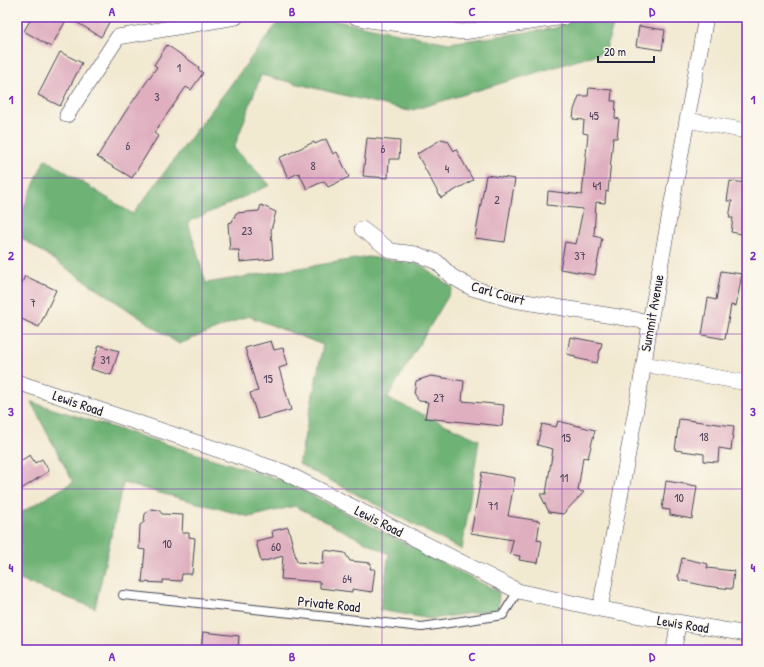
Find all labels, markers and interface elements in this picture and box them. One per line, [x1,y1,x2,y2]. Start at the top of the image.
text: A [109,2,116,20]
text: B [289,2,296,20]
text: C [468,2,476,20]
text: D [649,2,656,20]
scale bar [598,38,654,64]
text: 20 m [604,43,626,60]
house number: 1 [177,59,181,76]
house number: 3 [154,88,160,105]
text: 1 [9,90,14,108]
text: 1 [751,90,756,108]
house number: 45 [589,107,599,124]
house number: 6 [126,137,131,154]
house number: 6 [381,140,386,157]
house number: 8 [310,157,316,174]
house number: 4 [445,160,450,177]
house number: 41 [593,177,601,194]
house number: 2 [494,191,500,208]
house number: 23 [242,222,253,239]
text: 2 [8,246,15,264]
text: 2 [750,246,757,264]
house number: 37 [574,247,586,264]
street label: Summit Avenue [635,273,668,353]
street label: Carl Court [469,276,527,309]
house number: 7 [30,294,36,311]
house number: 31 [100,351,110,368]
house number: 15 [263,370,273,387]
street label: Lewis Road [51,385,106,420]
house number: 27 [433,389,445,406]
text: 3 [8,402,14,420]
text: 3 [750,402,756,420]
house number: 18 [699,428,709,445]
house number: 15 [561,429,571,446]
house number: 11 [560,469,568,486]
house number: 10 [674,489,684,506]
house number: 71 [488,497,498,514]
street label: Lewis Road [352,500,407,541]
house number: 10 [162,535,172,552]
house number: 60 [271,538,281,555]
text: 4 [9,558,14,576]
text: 4 [751,558,756,576]
house number: 64 [342,570,352,587]
street label: Private Road [297,591,362,616]
street label: Lewis Road [656,610,711,637]
text: A [109,647,116,665]
text: B [289,647,296,665]
text: C [468,647,476,665]
text: D [649,647,656,665]

